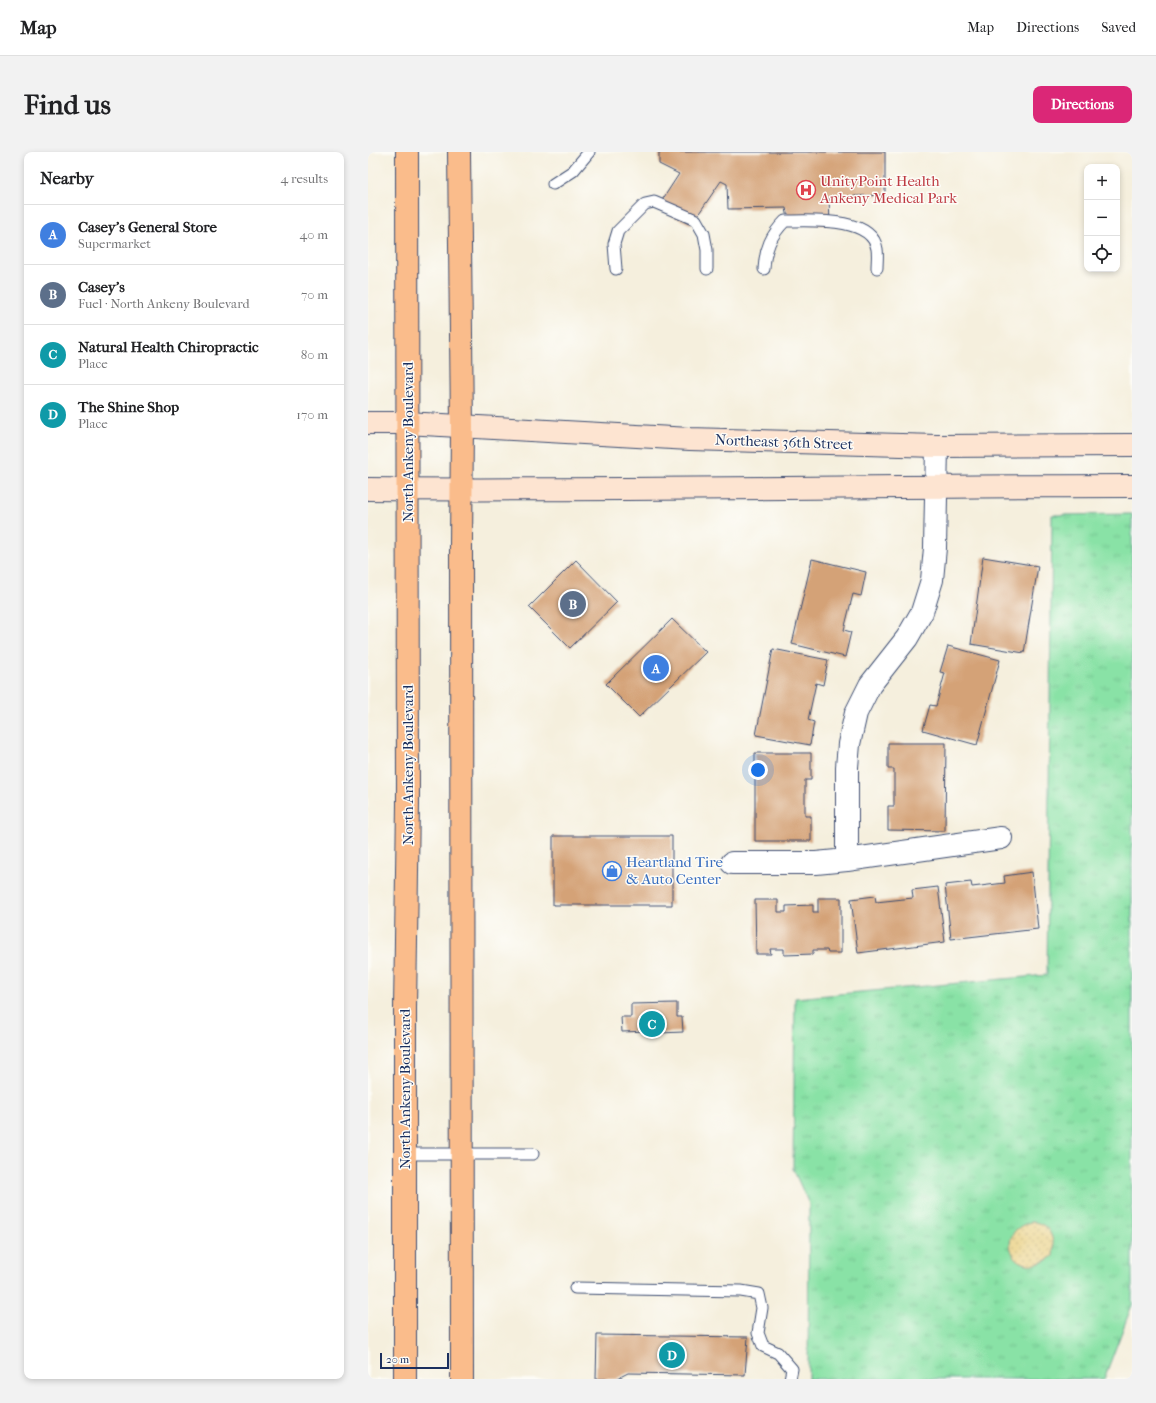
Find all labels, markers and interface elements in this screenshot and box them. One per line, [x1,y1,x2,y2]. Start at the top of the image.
text: Map [20,17,56,39]
text: Map [967,19,994,36]
text: Directions [1016,19,1079,36]
text: Saved [1101,19,1136,36]
button: Directions [1033,86,1132,123]
text: Find us [24,88,111,121]
map controls [1084,164,1120,272]
button: + [1084,164,1120,200]
text: Nearby [40,168,94,188]
text: 4 results [281,171,328,186]
place label: UnityPoint Health Ankeny Medical Park [819,172,957,207]
hospital icon: UnityPoint Health Ankeny Medical Park [795,179,817,201]
button: − [1084,200,1120,236]
text: Casey's General Store [78,218,217,236]
text: A [49,227,57,242]
text: 40 m [300,227,328,242]
text: Supermarket [78,236,151,251]
button: locate [1084,236,1120,272]
text: Casey's [78,278,125,296]
text: B [49,287,57,302]
text: 70 m [301,287,328,302]
text: Fuel · North Ankeny Boulevard [78,296,250,311]
text: Natural Health Chiropractic [78,338,259,356]
text: C [49,347,57,362]
text: 80 m [301,347,328,362]
text: Place [78,356,108,371]
street label: North Ankeny Boulevard [399,361,417,522]
text: The Shine Shop [78,398,179,416]
text: D [48,407,58,422]
text: 170 m [296,407,328,422]
text: Place [78,416,108,431]
street label: Northeast 36th Street [715,431,854,453]
pin: B [560,589,586,619]
pin: A [643,653,669,683]
street label: North Ankeny Boulevard [399,684,417,845]
your location [748,760,768,780]
place label: Heartland Tire & Auto Center [626,853,724,888]
shop icon: Heartland Tire & Auto Center [601,860,623,882]
street label: North Ankeny Boulevard [396,1008,414,1169]
pin: C [639,1009,665,1039]
pin: D [659,1340,685,1370]
scale bar [380,1351,449,1370]
text: 20 m [386,1353,409,1366]

